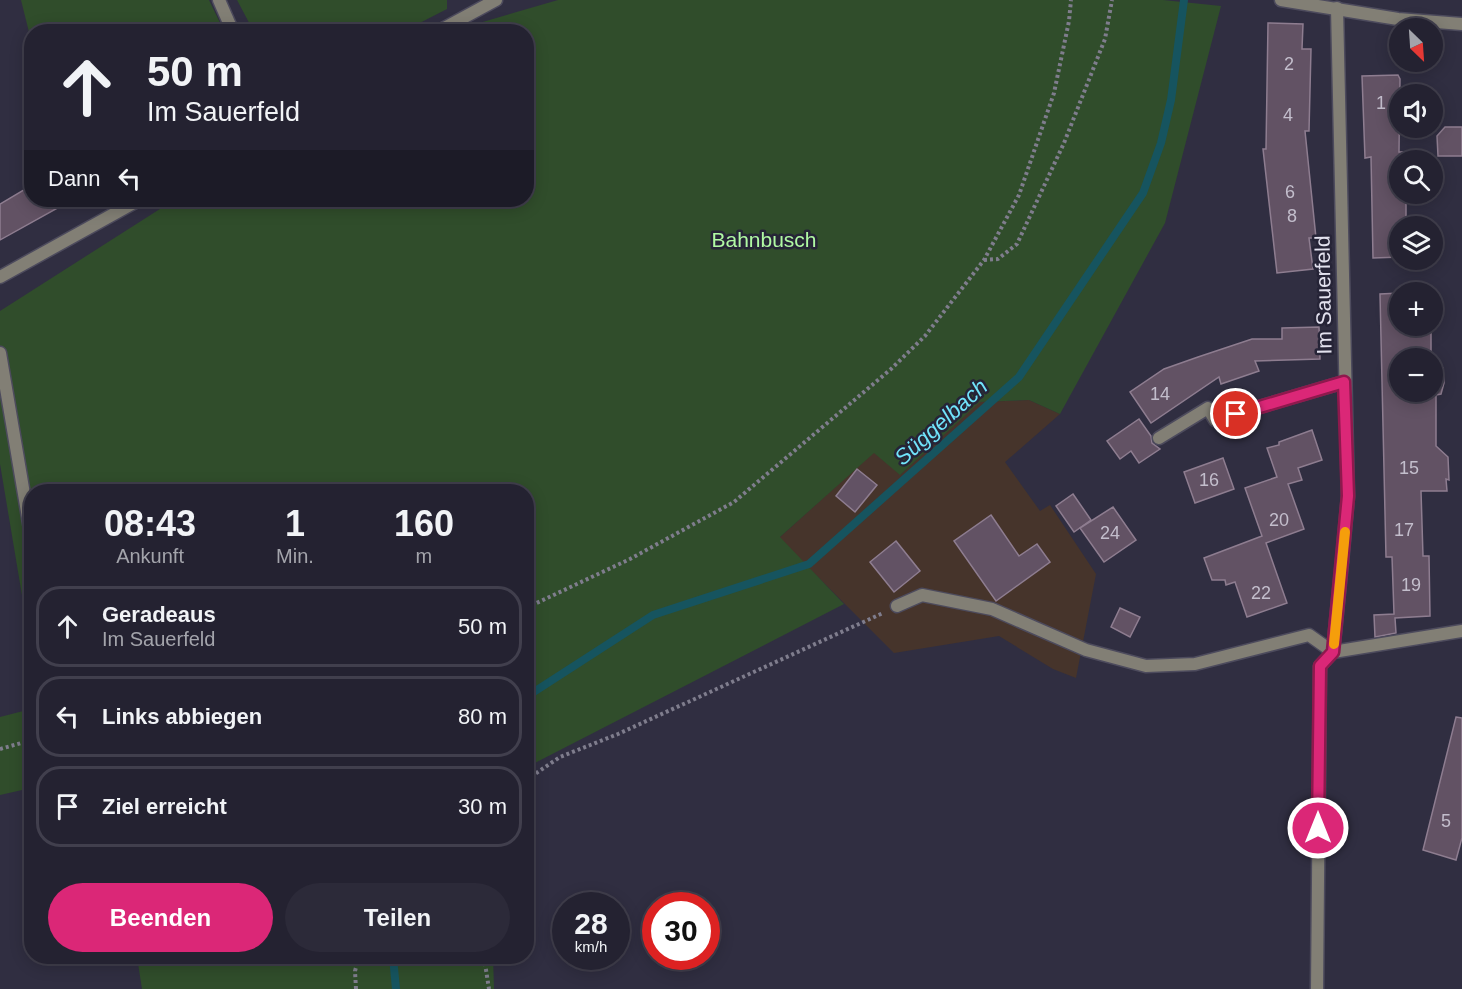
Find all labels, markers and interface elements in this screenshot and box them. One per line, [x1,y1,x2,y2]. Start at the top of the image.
north arrow [1389,18,1443,72]
map controls [1389,18,1443,402]
icon: ahead [48,48,126,126]
text: 50 m [147,48,243,95]
house number: 2 [1284,54,1294,74]
button: sound [1389,84,1443,138]
house number: 1 [1376,93,1386,113]
text: Im Sauerfeld [147,97,300,127]
house number: 4 [1283,105,1293,125]
button: search [1389,150,1443,204]
icon: left [113,162,146,195]
text: Dann [48,166,101,191]
house number: 6 [1285,182,1295,202]
house number: 8 [1287,206,1297,226]
button: layers [1389,216,1443,270]
park label: Bahnbusch [711,228,817,251]
street label: Im Sauerfeld [1310,235,1336,355]
button: + [1389,282,1443,336]
button: − [1389,348,1443,402]
water label: Süggelbach [889,374,993,470]
house number: 14 [1150,384,1170,404]
pin [1210,388,1261,439]
icon: arrive [1219,397,1252,430]
house number: 15 [1399,458,1419,478]
house number: 16 [1199,470,1219,490]
text: 08:43 [104,503,196,544]
text: 1 [285,503,305,544]
text: 160 [394,503,454,544]
house number: 20 [1269,510,1289,530]
house number: 17 [1394,520,1414,540]
house number: 24 [1100,523,1120,543]
text: Ankunft [116,545,184,567]
text: Min. [276,545,314,567]
text: m [416,545,432,567]
house number: 19 [1401,575,1421,595]
house number: 22 [1251,583,1271,603]
text: Geradeaus [102,602,216,627]
icon: ahead [51,610,84,643]
text: 50 m [458,614,507,639]
text: Im Sauerfeld [102,628,215,650]
icon: left [51,700,84,733]
text: Links abbiegen [102,704,262,729]
text: 80 m [458,704,507,729]
icon: arrive [51,790,84,823]
text: Ziel erreicht [102,794,227,819]
text: 30 m [458,794,507,819]
position arrow [1286,796,1350,860]
house number: 5 [1441,811,1451,831]
button: Beenden [48,883,273,952]
button: Teilen [285,883,510,952]
speed limit sign: 30 [642,892,720,970]
text: 28 [574,907,608,940]
text: km/h [575,938,607,955]

